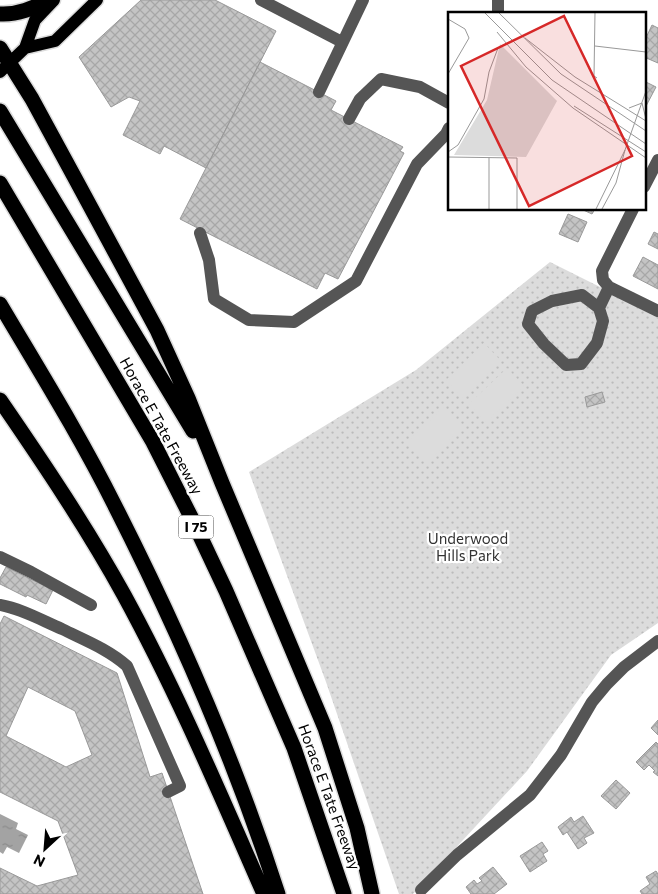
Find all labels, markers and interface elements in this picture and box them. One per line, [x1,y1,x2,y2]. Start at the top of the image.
inset map [448,12,646,210]
street label: Horace E Tate Freeway [117,354,207,497]
road number: I 75 [178,516,214,538]
park label: Underwood Hills Park [428,529,508,564]
street label: Horace E Tate Freeway [295,721,365,872]
north arrow [20,824,70,874]
text: N [31,851,48,871]

